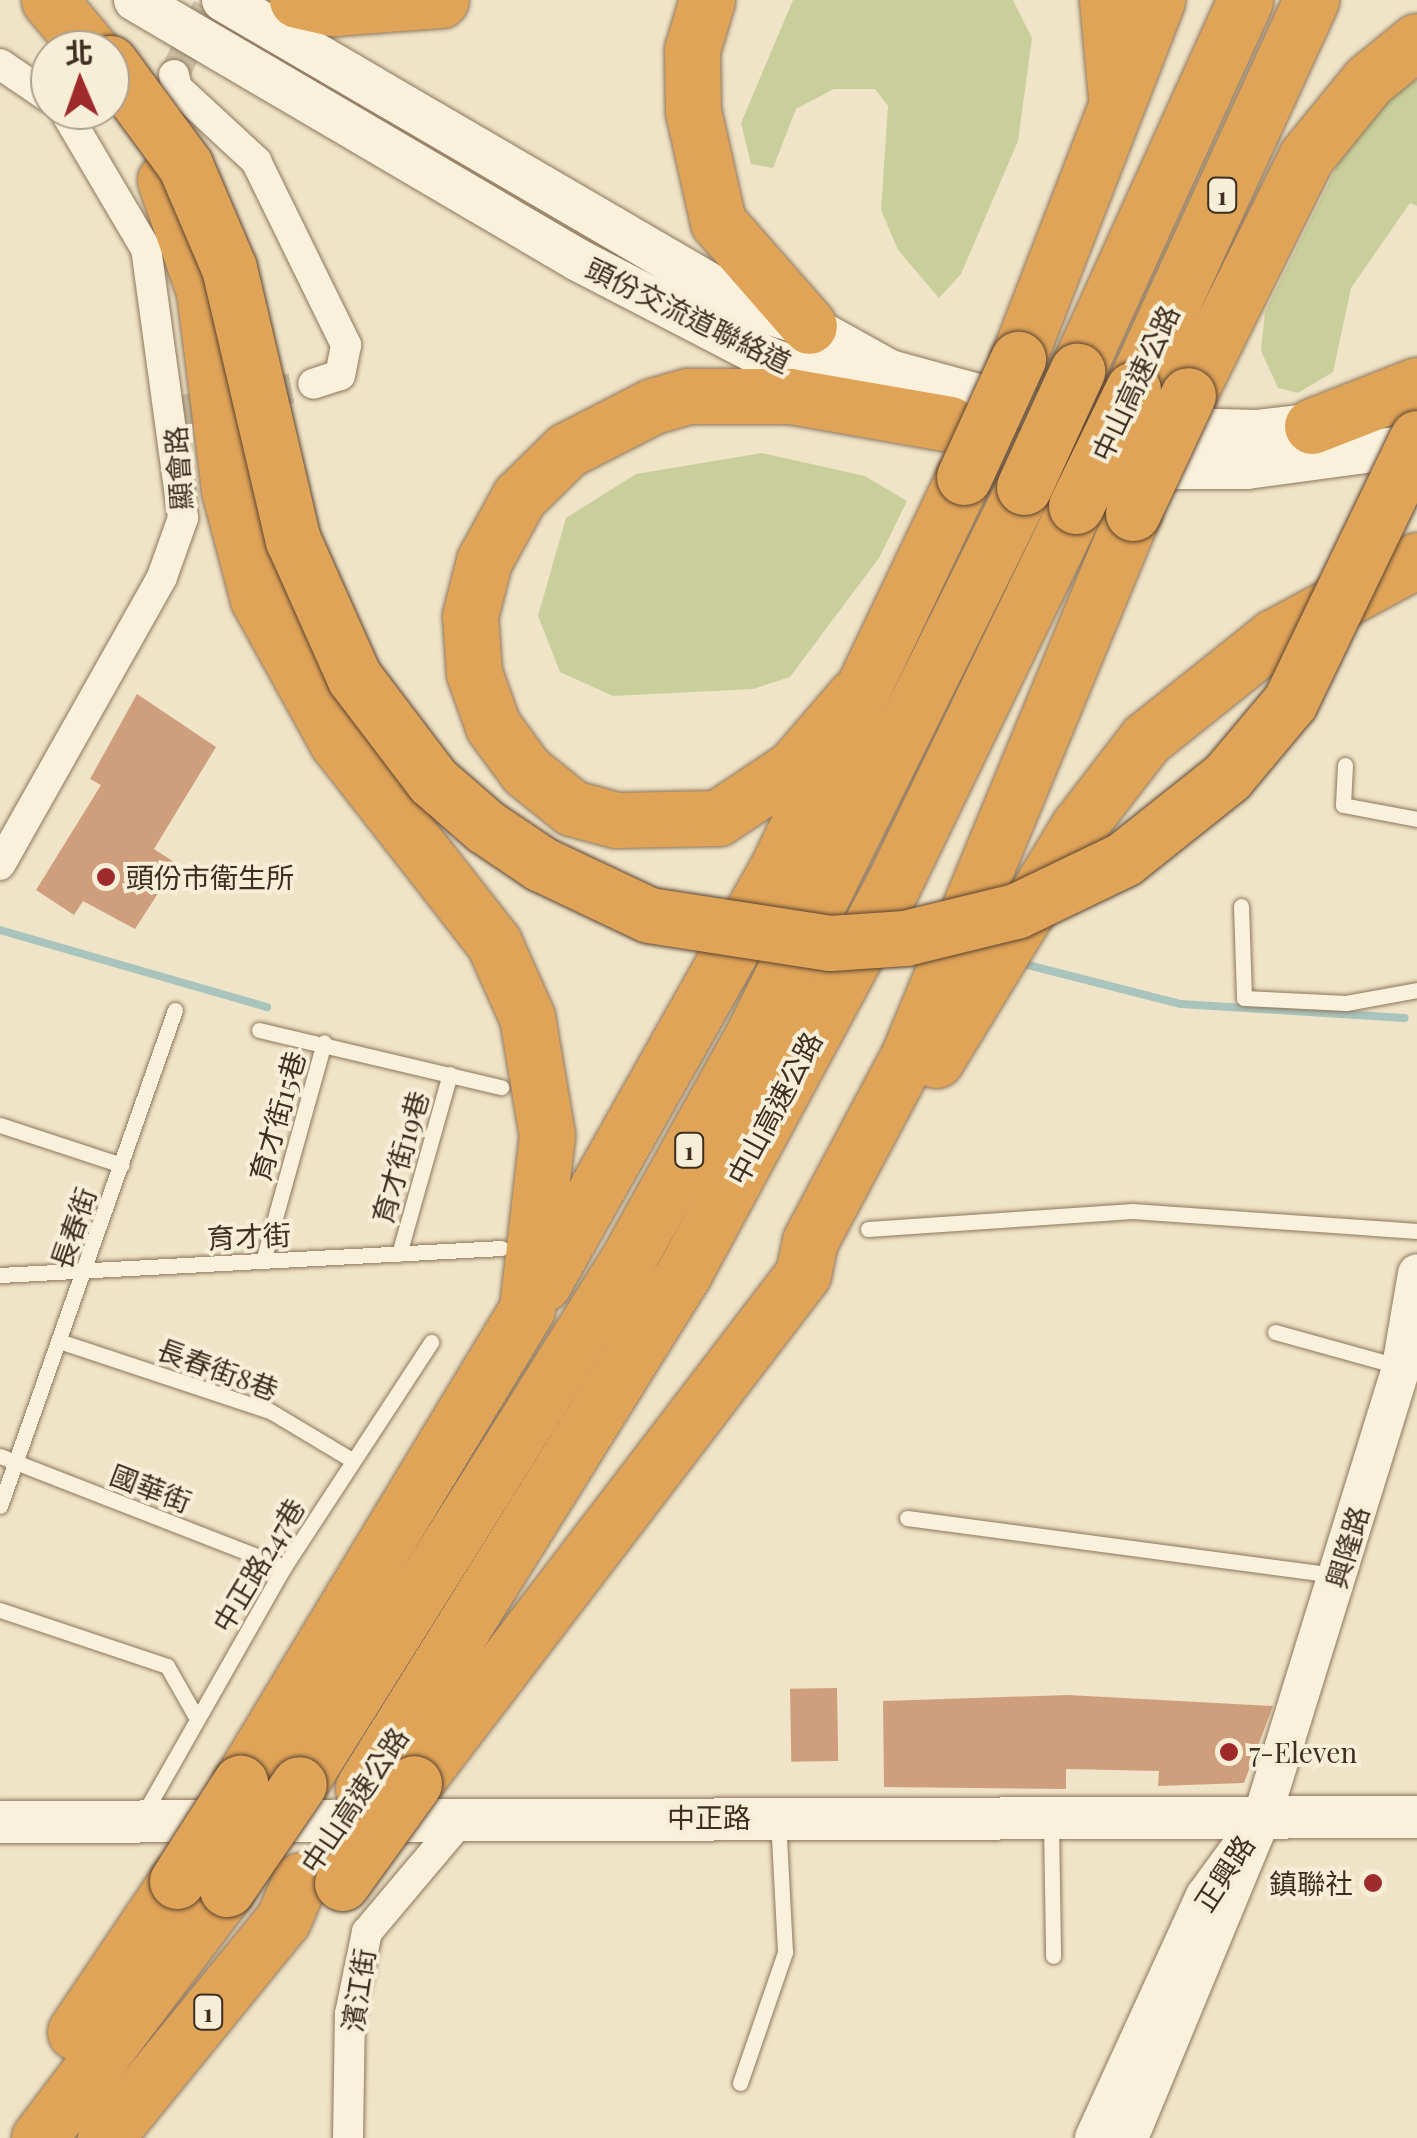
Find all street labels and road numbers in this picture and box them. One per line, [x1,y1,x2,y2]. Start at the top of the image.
road number: 1 [1207,175,1237,215]
street label: 頭份交流道聯絡道 [581,251,797,379]
street label: 中山高速公路 [1084,300,1186,466]
street label: 顯會路 [158,425,198,511]
street label: 中山高速公路 [720,1026,828,1190]
street label: 育才街15巷 [242,1047,312,1185]
street label: 育才街19巷 [365,1087,435,1227]
road number: 1 [674,1130,704,1170]
street label: 長春街 [43,1183,103,1273]
street label: 育才街 [206,1217,292,1255]
street label: 長春街8巷 [153,1332,283,1406]
street label: 國華街 [106,1457,196,1519]
street label: 中正路247巷 [205,1492,311,1638]
street label: 興隆路 [1319,1502,1375,1592]
street label: 中山高速公路 [293,1721,415,1879]
street label: 中正路 [667,1800,751,1834]
street label: 正興路 [1187,1829,1261,1917]
street label: 濱江街 [335,1946,381,2034]
road number: 1 [193,1992,223,2032]

